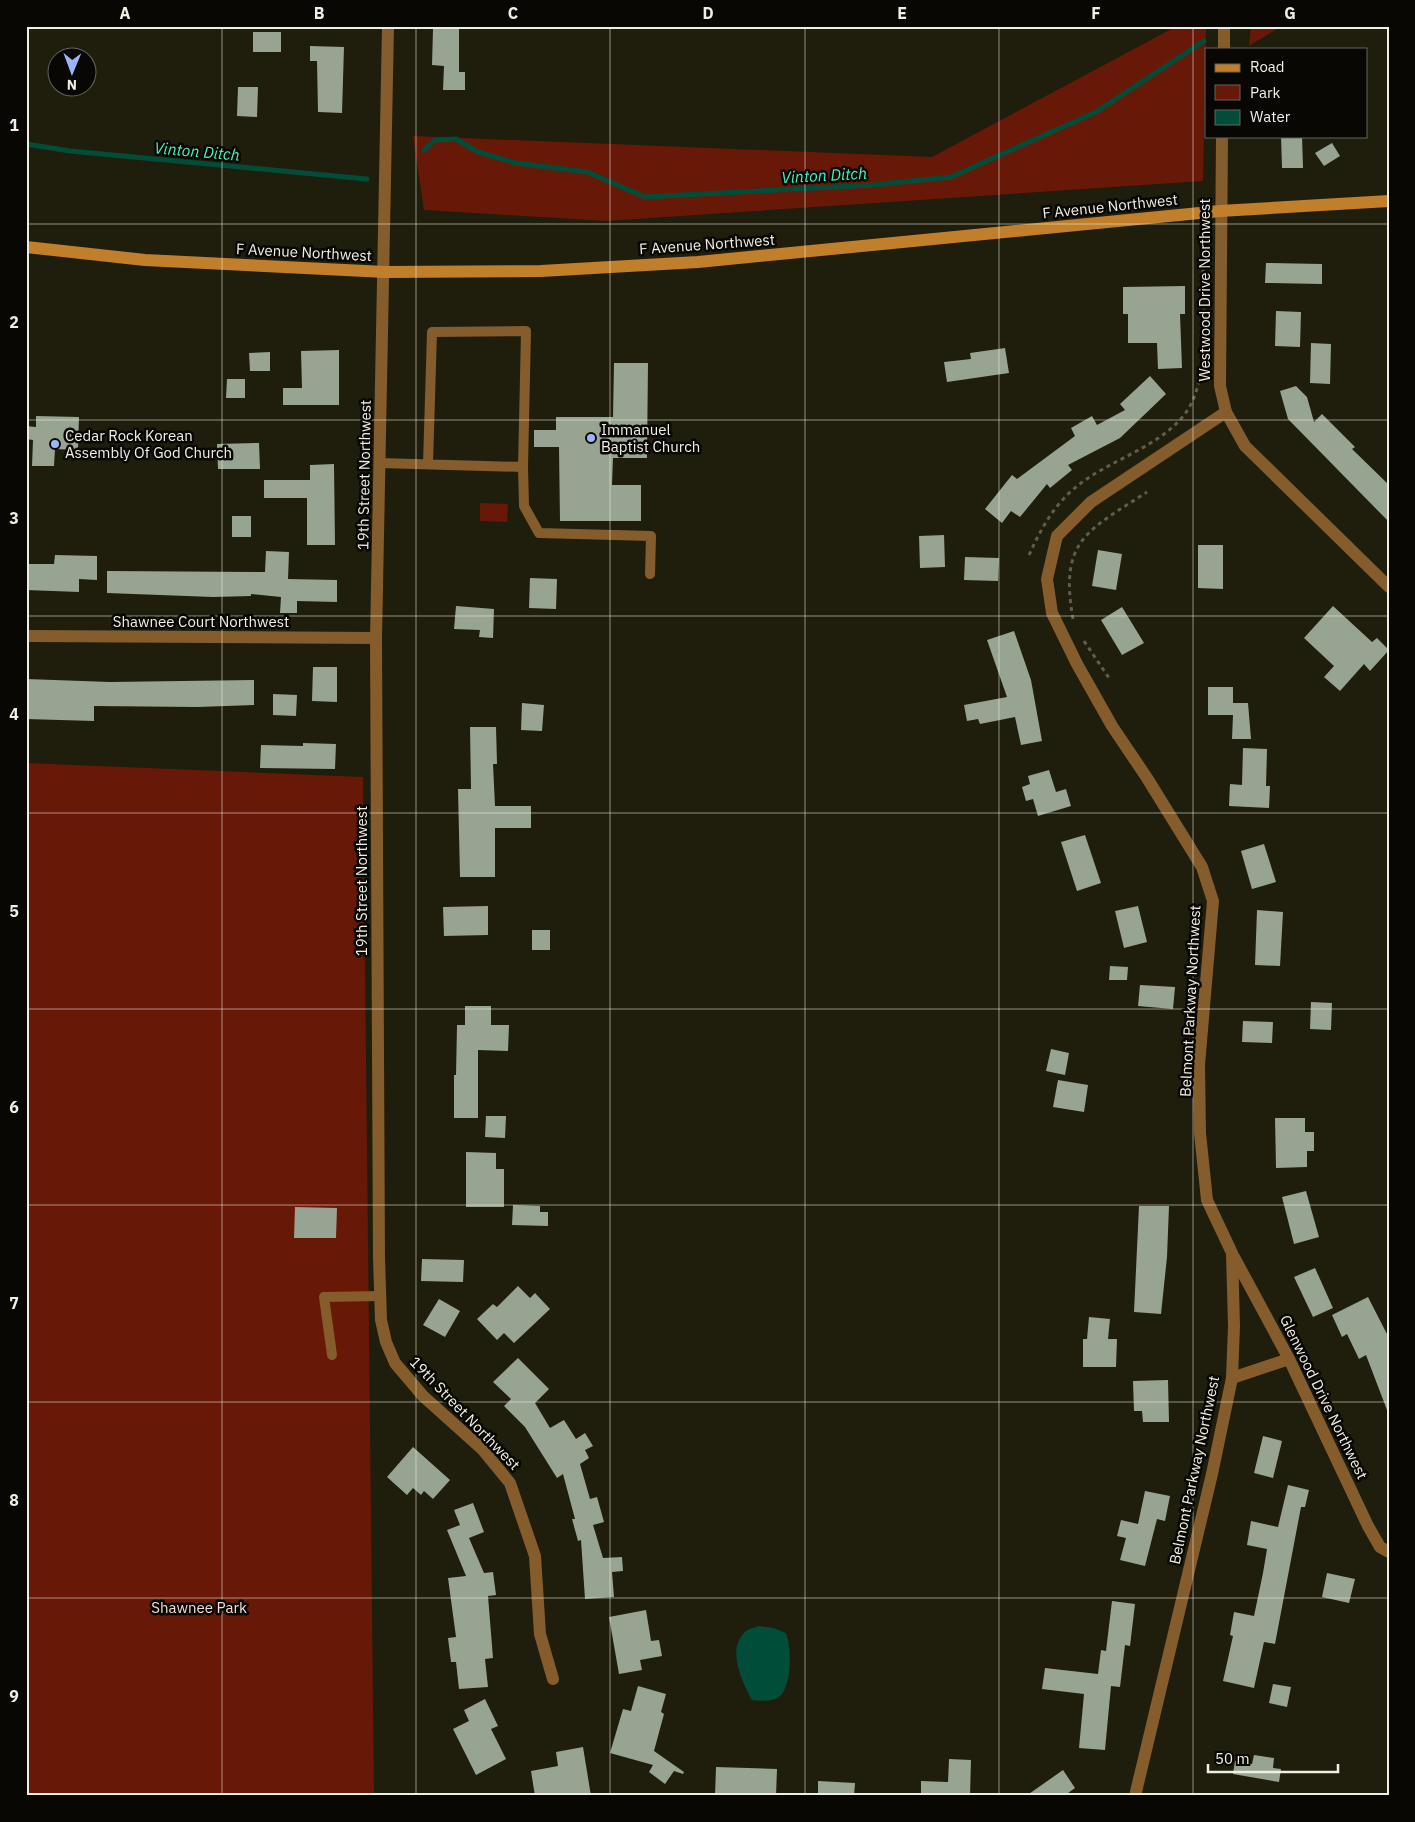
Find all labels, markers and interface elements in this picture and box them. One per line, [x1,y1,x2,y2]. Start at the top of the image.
text: A [120,3,131,23]
text: B [314,3,325,23]
text: C [508,3,518,23]
text: D [702,3,714,23]
text: E [897,3,907,23]
text: F [1091,3,1101,23]
text: G [1284,3,1296,23]
north arrow [48,48,98,98]
legend [1205,48,1368,138]
text: Road [1250,57,1285,76]
text: N [67,76,77,94]
text: Park [1250,83,1280,102]
text: Water [1250,107,1291,126]
text: 1 [9,115,19,135]
water label: Vinton Ditch [153,137,241,165]
water label: Vinton Ditch [781,163,867,187]
street label: F Avenue Northwest [1041,189,1179,223]
street label: Westwood Drive Northwest [1195,198,1214,382]
street label: F Avenue Northwest [639,230,775,258]
street label: F Avenue Northwest [236,239,372,265]
text: 2 [9,312,19,332]
street label: 19th Street Northwest [353,400,375,550]
place label: Immanuel Baptist Church [601,420,700,456]
place label: Cedar Rock Korean Assembly Of God Church [65,426,232,462]
marker: Immanuel Baptist Church [585,432,597,444]
marker: Cedar Rock Korean Assembly Of God Church [49,438,61,450]
text: 3 [9,508,19,528]
street label: Shawnee Court Northwest [113,612,289,631]
text: 4 [9,704,19,724]
street label: 19th Street Northwest [352,806,371,956]
text: 5 [9,901,19,921]
street label: Belmont Parkway Northwest [1175,905,1205,1097]
text: 6 [9,1097,19,1117]
text: 7 [9,1293,19,1313]
street label: Glenwood Drive Northwest [1276,1312,1372,1482]
street label: 19th Street Northwest [406,1352,524,1474]
street label: Belmont Parkway Northwest [1165,1374,1223,1566]
text: 8 [9,1490,19,1510]
park label: Shawnee Park [151,1598,247,1617]
text: 9 [9,1686,19,1706]
scale bar [1208,1742,1338,1774]
text: 50 m [1215,1749,1250,1768]

